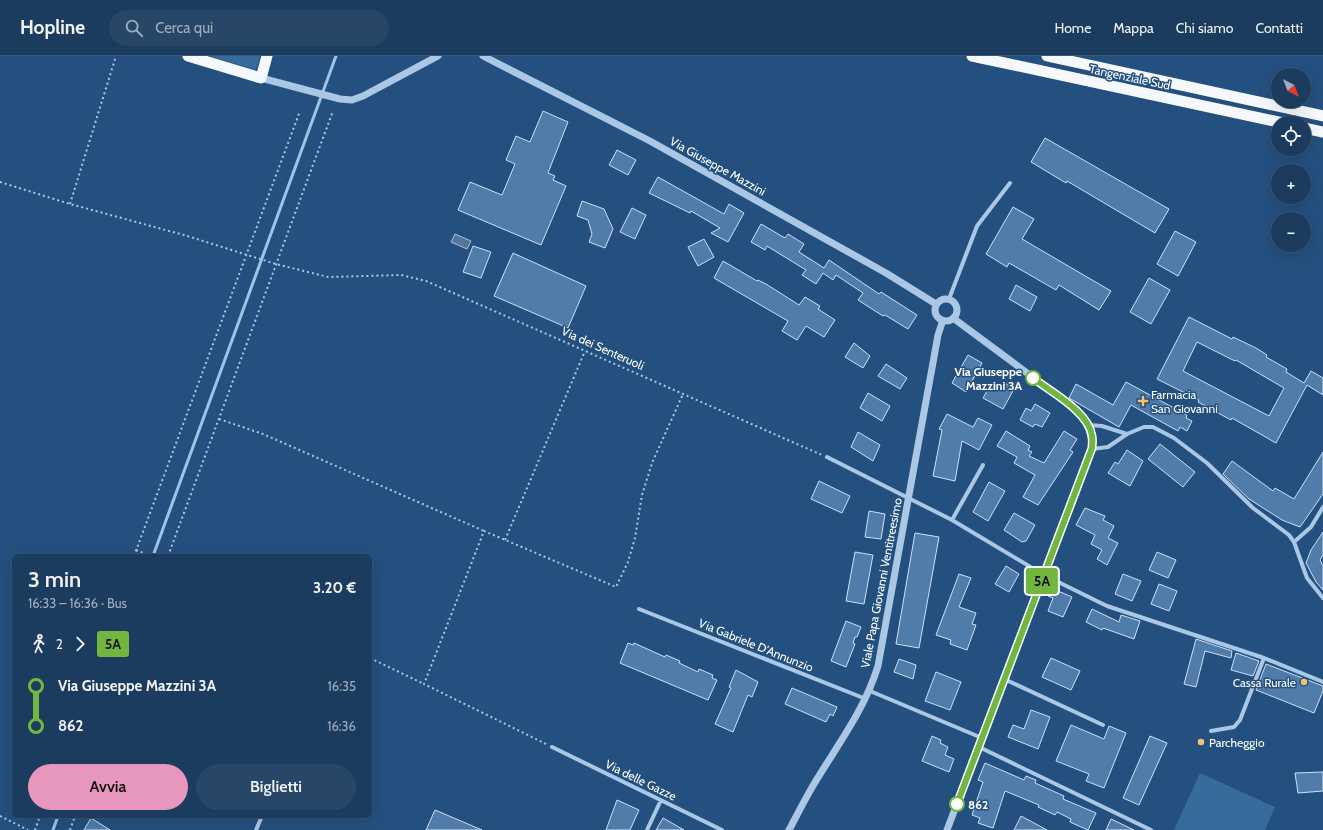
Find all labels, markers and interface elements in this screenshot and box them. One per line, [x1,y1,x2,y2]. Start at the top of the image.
search box [109,10,389,46]
text: Hopline [20,16,85,39]
icon: search [123,17,145,39]
text: Cerca qui [155,19,213,37]
text: Home [1054,19,1091,37]
text: Mappa [1113,19,1154,37]
text: Chi siamo [1176,19,1233,37]
text: Contatti [1255,19,1303,37]
street label: Tangenziale Sud [1088,61,1172,93]
north arrow [1271,68,1311,108]
map controls [1271,68,1311,252]
button: locate [1271,116,1311,156]
street label: Via Giuseppe Mazzini [667,133,769,199]
button: + [1271,164,1311,204]
button: − [1271,212,1311,252]
street label: Via dei Senteruoli [559,323,647,373]
place label: Via Giuseppe Mazzini 3A [955,364,1022,393]
marker: Via Giuseppe Mazzini 3A [1025,370,1041,386]
place label: Farmacia San Giovanni [1151,387,1218,416]
marker: Farmacia San Giovanni [1138,396,1148,406]
street label: Viale Papa Giovanni Ventitreesimo [857,496,905,669]
text: 3 min [28,566,81,593]
line badge: 5A [1024,568,1060,594]
text: 5A [1034,572,1050,590]
text: 3.20 € [313,579,356,597]
text: 16:33 – 16:36 · Bus [28,595,127,611]
street label: Via Gabriele D'Annunzio [696,615,816,675]
icon: walk [28,633,50,655]
icon: forward [69,633,91,655]
text: 5A [105,635,121,653]
text: 2 [56,636,63,652]
place label: Cassa Rurale [1233,675,1296,690]
text: Via Giuseppe Mazzini 3A [58,677,216,695]
marker: Cassa Rurale [1299,677,1309,687]
text: 16:35 [328,678,356,694]
text: 862 [58,717,83,735]
text: 16:36 [327,718,356,734]
place label: Parcheggio [1209,735,1265,750]
marker: Parcheggio [1196,737,1206,747]
street label: Via delle Gazze [603,756,679,804]
button: Avvia [28,764,188,810]
button: Biglietti [196,764,356,810]
marker: 862 [949,796,965,812]
place label: 862 [968,797,988,812]

